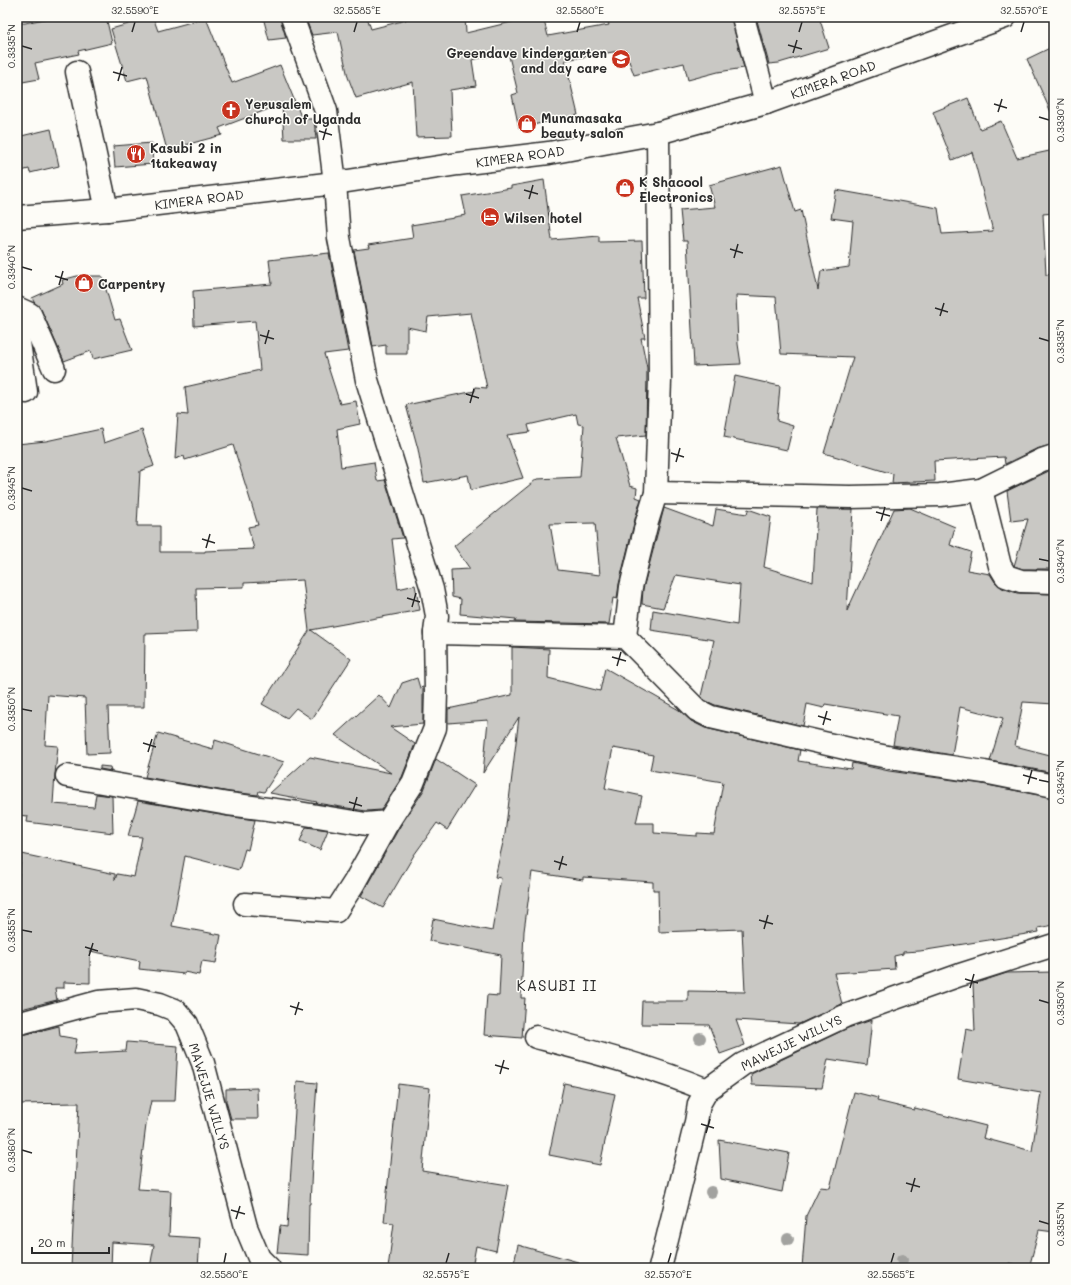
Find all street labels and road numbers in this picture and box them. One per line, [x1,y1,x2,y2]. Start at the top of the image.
street label: KIMERA ROAD [788,56,878,102]
street label: KIMERA ROAD [475,141,566,171]
street label: KIMERA ROAD [154,185,244,213]
street label: MAWEJJE WILLYS [738,1010,844,1074]
street label: MAWEJJE WILLYS [186,1041,234,1151]

